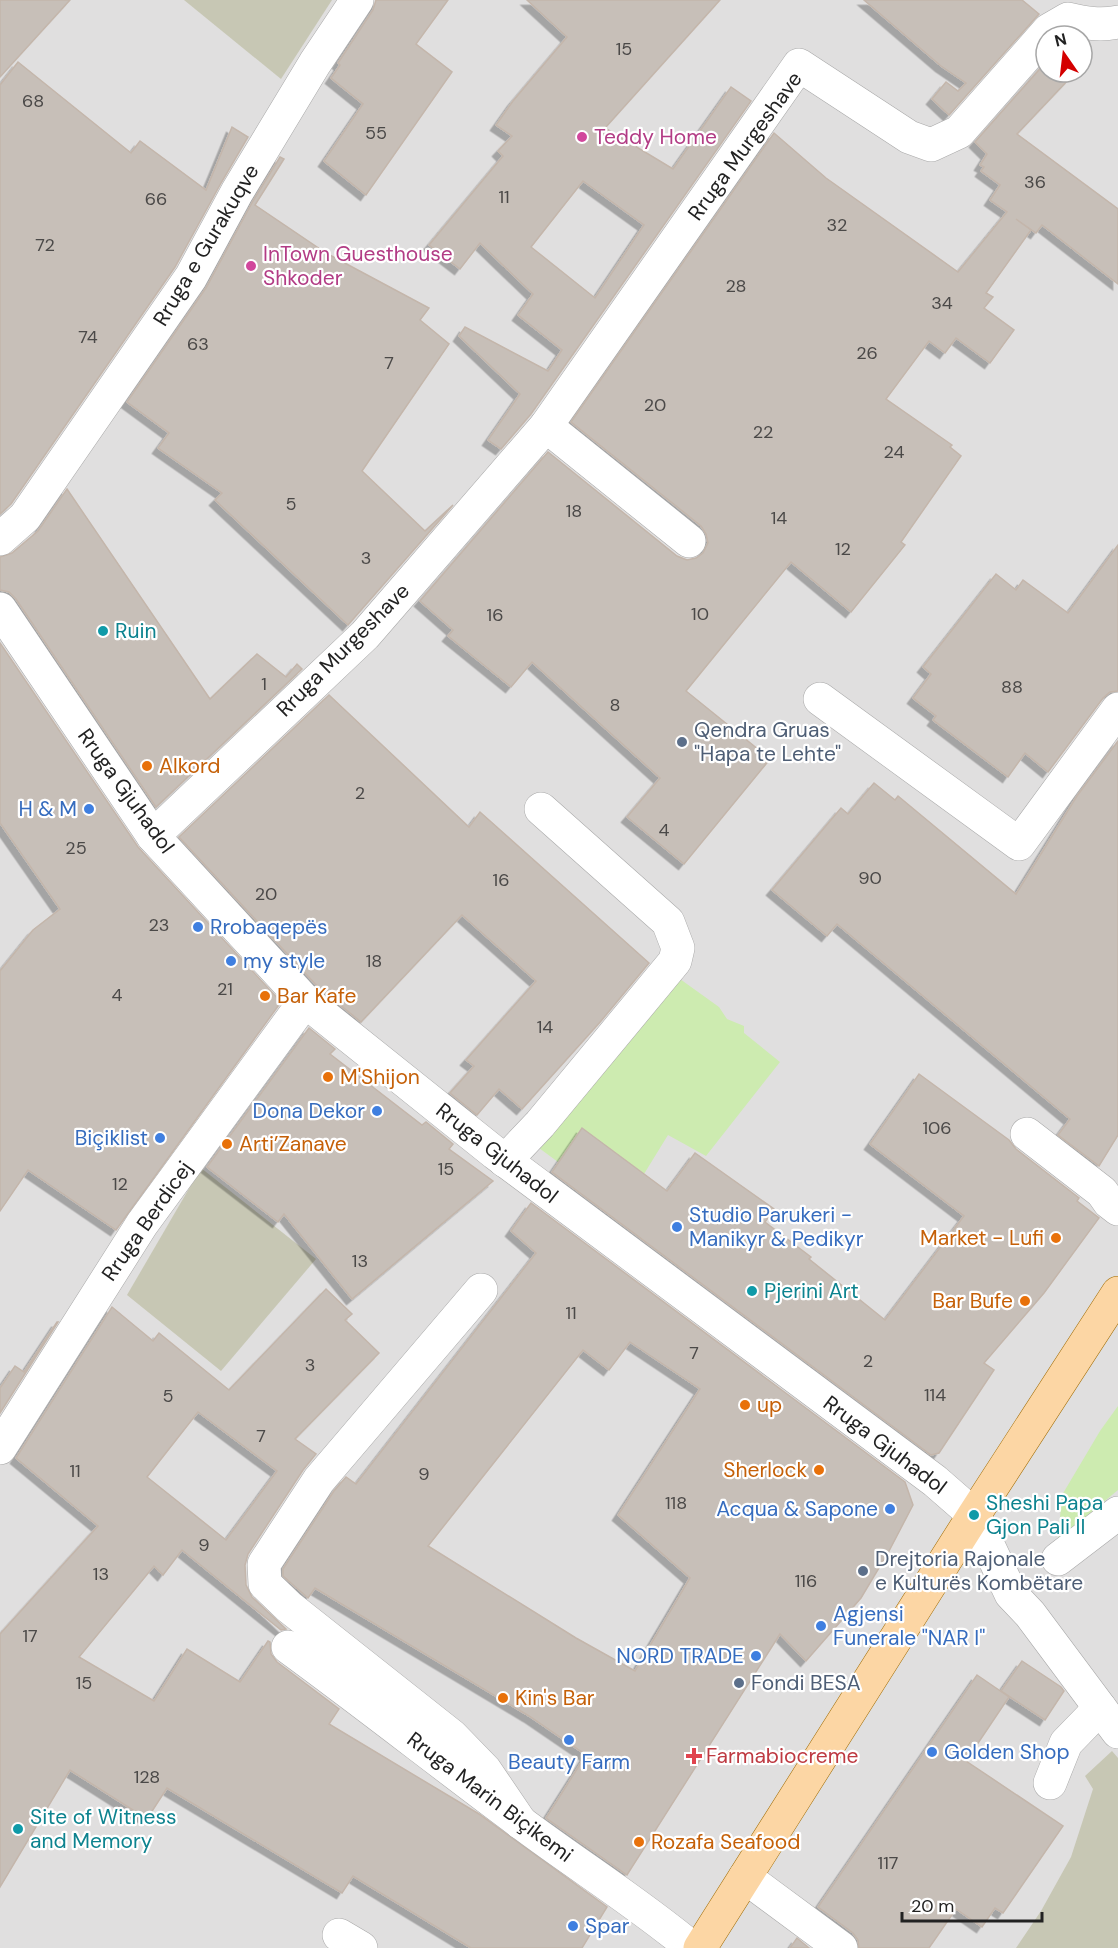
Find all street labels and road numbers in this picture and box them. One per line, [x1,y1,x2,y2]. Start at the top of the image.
street label: Rruga Murgeshave [681,66,809,226]
street label: Rruga e Gurakuqve [147,159,265,331]
street label: Rruga Murgeshave [270,577,416,723]
street label: Rruga Gjuhadol [71,723,181,859]
street label: Rruga Gjuhadol [430,1096,564,1210]
street label: Rruga Berdicej [95,1156,199,1286]
street label: Rruga Gjuhadol [818,1389,952,1501]
street label: Rruga Marin Biçikemi [401,1725,579,1869]

